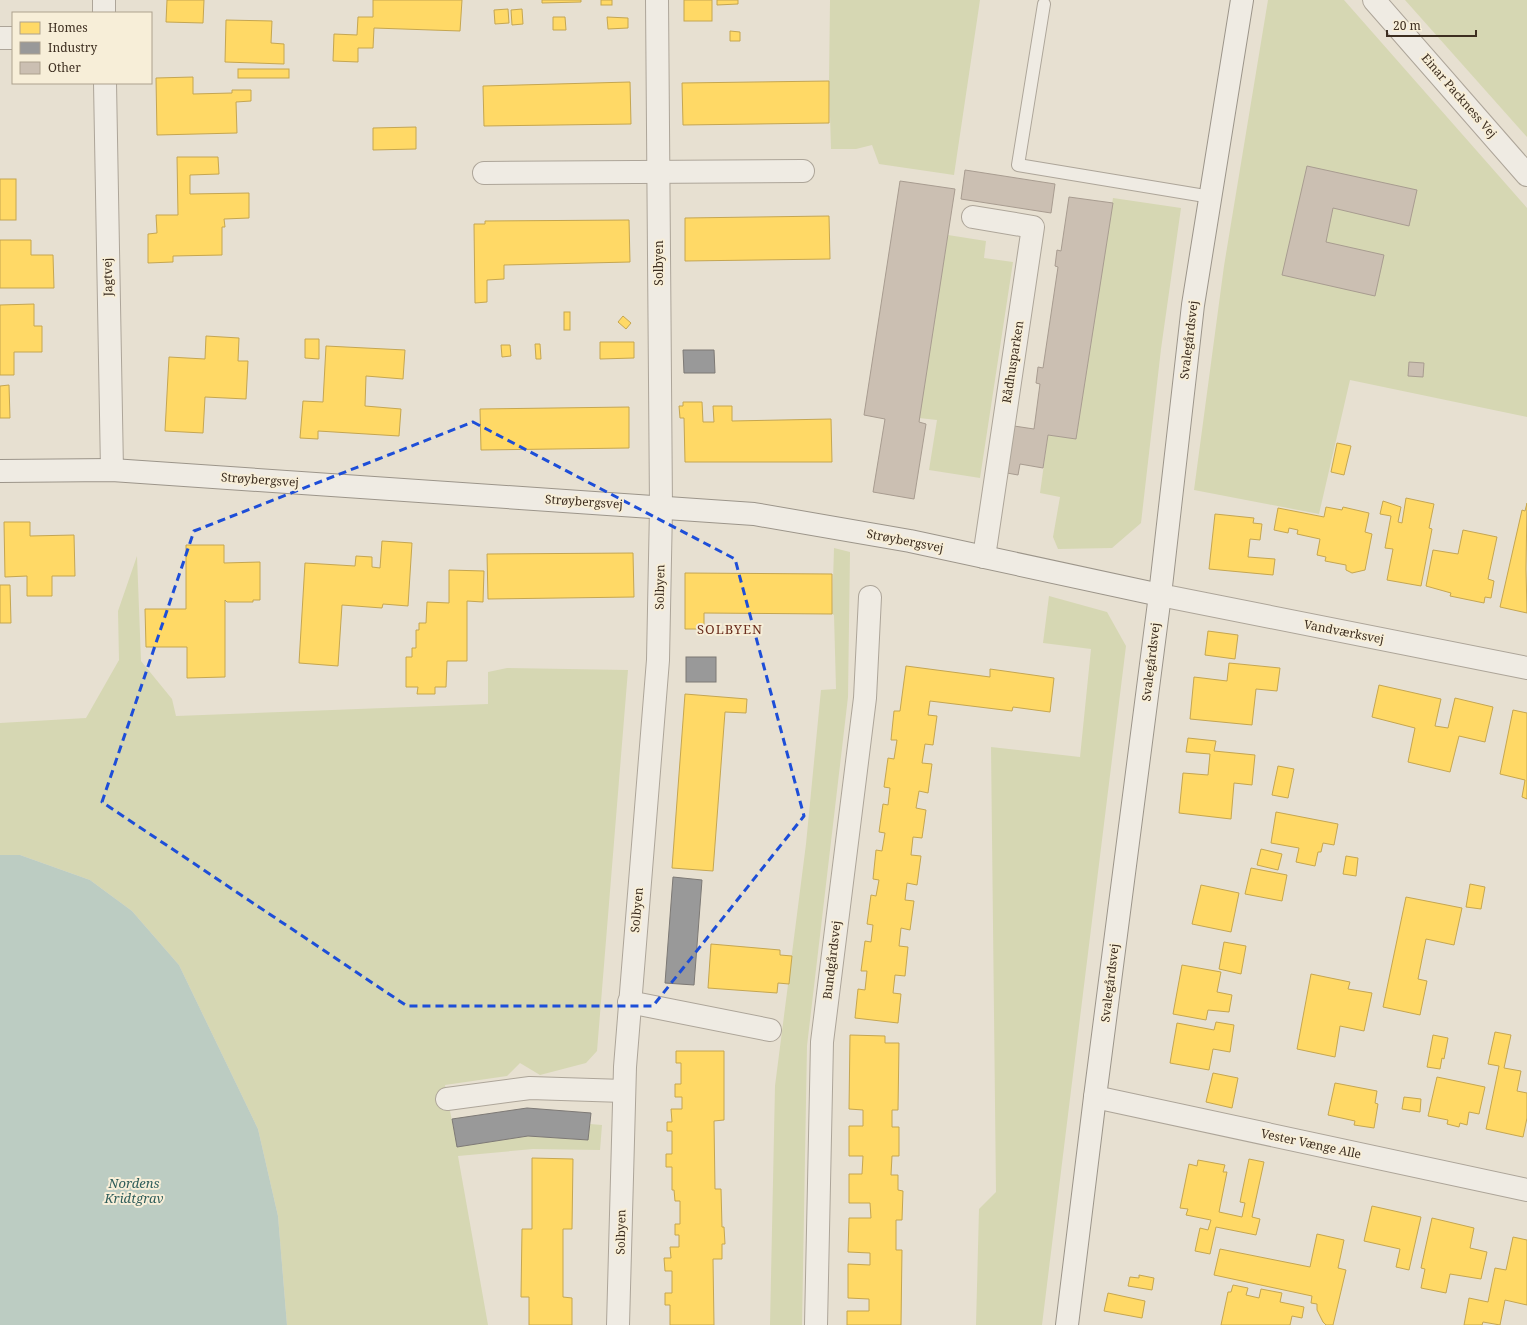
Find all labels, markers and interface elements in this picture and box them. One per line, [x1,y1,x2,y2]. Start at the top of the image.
legend [12,12,152,84]
scale bar [1387,12,1476,38]
text: 20 m [1393,17,1421,34]
text: Homes [48,19,88,36]
text: Industry [48,39,97,56]
street label: Einar Packness Vej [1418,50,1501,142]
text: Other [48,59,81,76]
street label: Solbyen [650,240,667,286]
street label: Jagtvej [99,258,116,298]
street label: Svalegårdsvej [1175,300,1202,380]
street label: Rådhusparken [998,319,1027,404]
street label: Strøybergsvej [220,468,300,491]
street label: Strøybergsvej [544,490,624,513]
street label: Strøybergsvej [865,525,945,556]
street label: Solbyen [651,564,668,610]
street label: Vandværksvej [1303,615,1386,648]
district label: SOLBYEN [697,620,763,638]
street label: Svalegårdsvej [1137,622,1164,702]
street label: Solbyen [626,886,647,933]
street label: Bundgårdsvej [818,920,845,1000]
street label: Svalegårdsvej [1096,943,1123,1023]
street label: Vester Vænge Alle [1259,1125,1363,1162]
water label: Nordens Kridtgrav [103,1174,164,1207]
street label: Solbyen [612,1209,629,1255]

